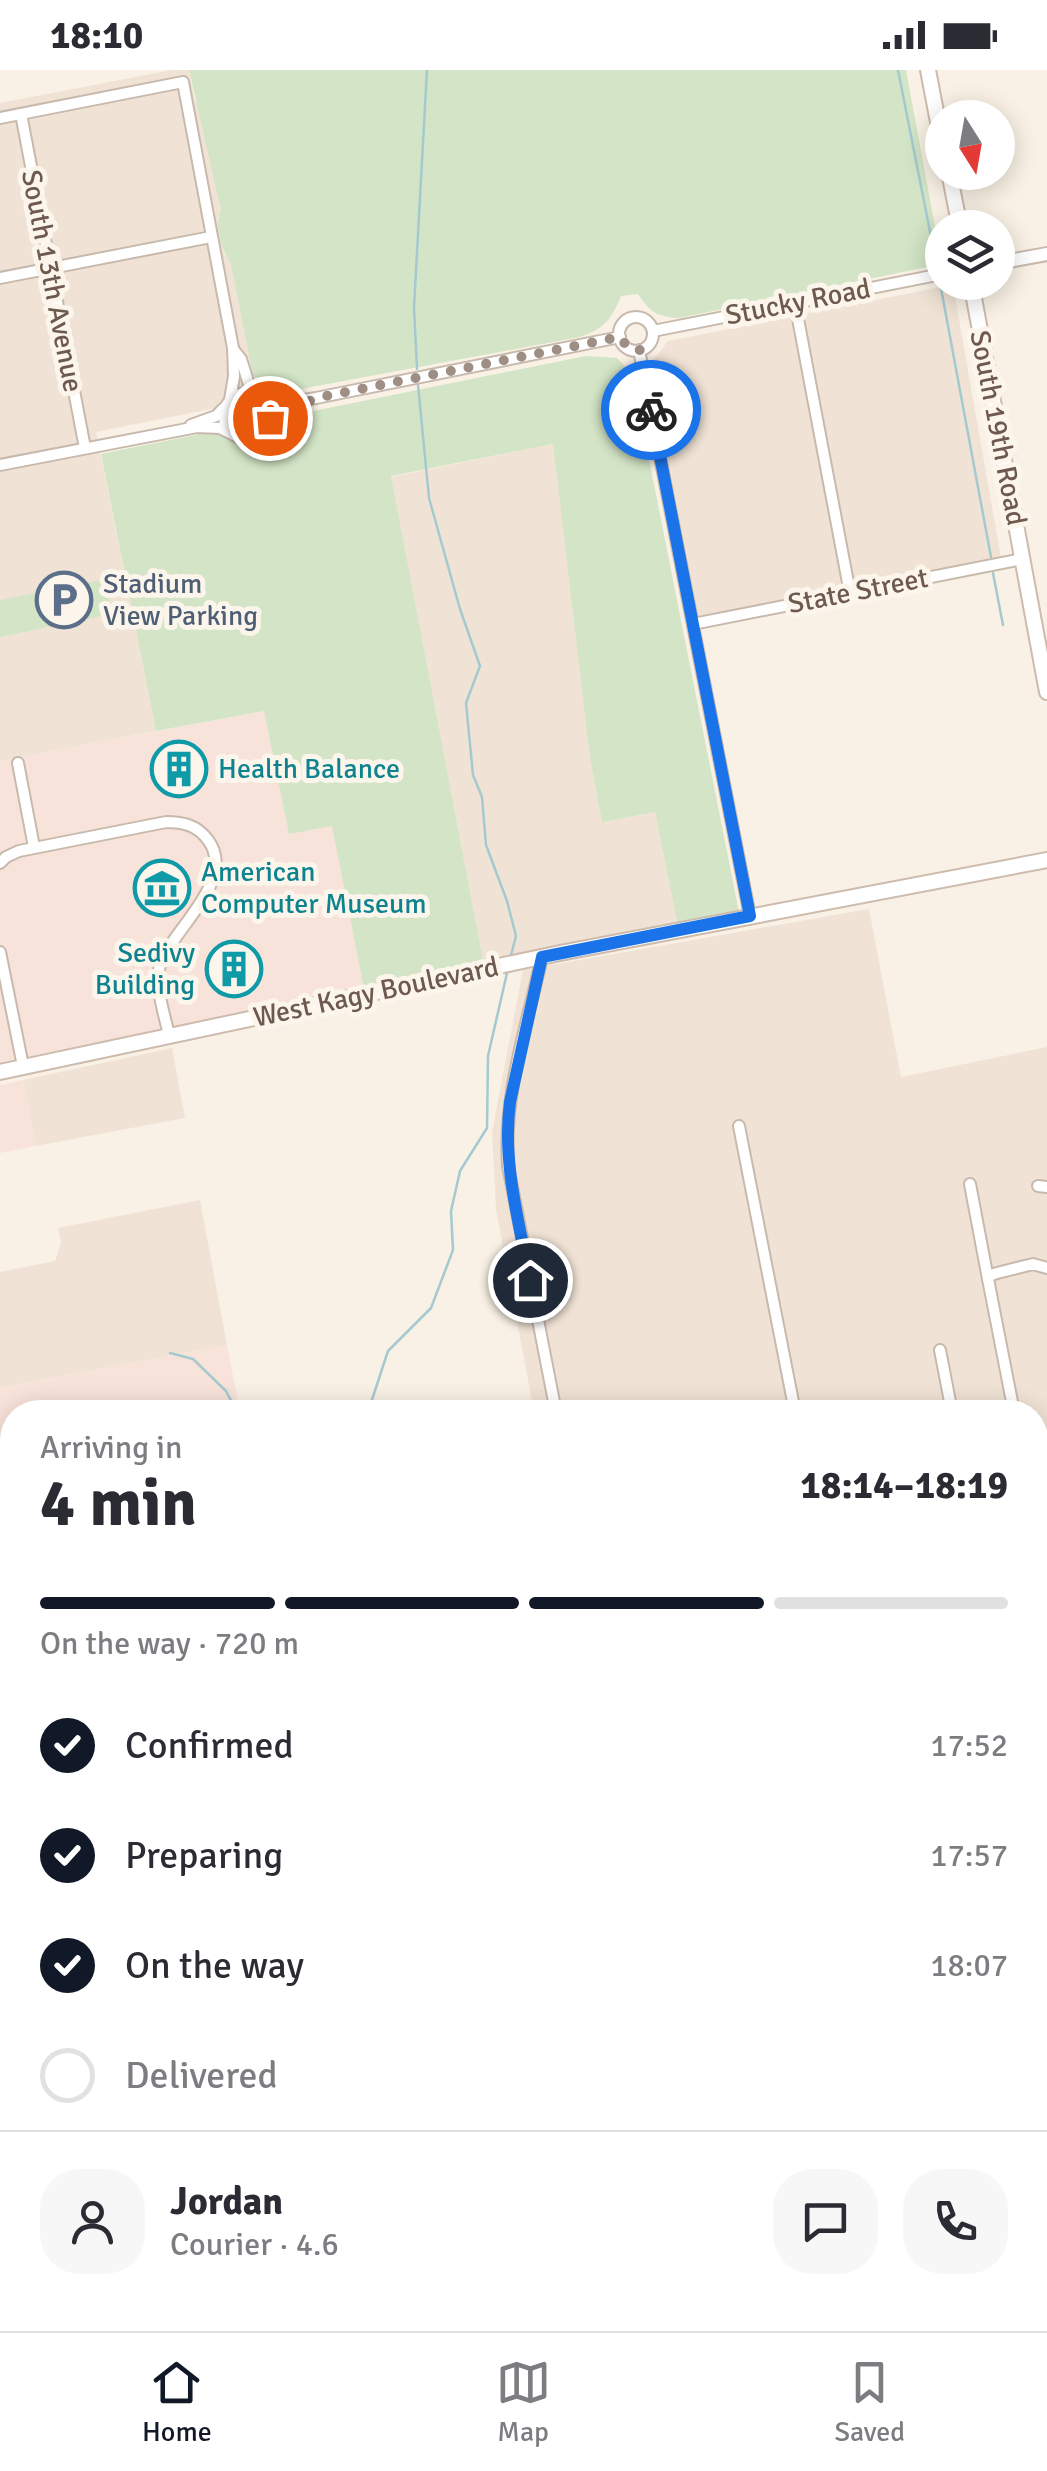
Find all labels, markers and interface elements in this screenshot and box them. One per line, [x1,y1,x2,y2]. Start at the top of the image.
text: 18:10 [50,12,143,59]
north arrow [925,100,1015,190]
map controls [925,100,1015,300]
street label: South 13th Avenue [14,167,90,395]
button: layers [925,210,1015,300]
street label: Stucky Road [723,271,873,333]
street label: South 19th Road [962,328,1034,528]
courier [601,360,701,460]
pin [228,376,313,461]
icon: bike [624,383,679,438]
icon: bag [243,391,298,446]
street label: State Street [785,561,931,621]
place label: Stadium View Parking [103,567,258,633]
parking icon: Stadium View Parking [34,570,94,630]
building icon: Health Balance [149,739,209,799]
place label: Health Balance [218,752,400,786]
place label: American Computer Museum [201,855,427,921]
museum icon: American Computer Museum [132,858,192,918]
place label: Sedivy Building [95,936,195,1002]
building icon: Sedivy Building [204,939,264,999]
street label: West Kagy Boulevard [250,949,502,1035]
pin [488,1238,573,1323]
icon: home [503,1253,558,1308]
text: Arriving in [40,1428,182,1467]
text: 18:14–18:19 [800,1462,1008,1509]
text: 4 min [40,1464,197,1544]
text: On the way · 720 m [40,1624,299,1663]
icon: check [40,1718,95,1773]
text: Confirmed [125,1722,294,1769]
text: 17:52 [930,1726,1008,1765]
icon: check [40,1828,95,1883]
text: Preparing [125,1832,283,1879]
text: 17:57 [930,1836,1008,1875]
icon: check [40,1938,95,1993]
text: On the way [125,1942,304,1989]
text: 18:07 [930,1946,1008,1985]
text: Delivered [125,2052,278,2099]
button: person [40,2169,145,2274]
button: chat [773,2169,878,2274]
button: phone [903,2169,1008,2274]
text: Jordan [170,2178,283,2225]
text: Courier · 4.6 [170,2225,339,2264]
tab: Home [142,2355,212,2449]
tab: Map [496,2355,551,2449]
tab: Saved [835,2355,905,2449]

